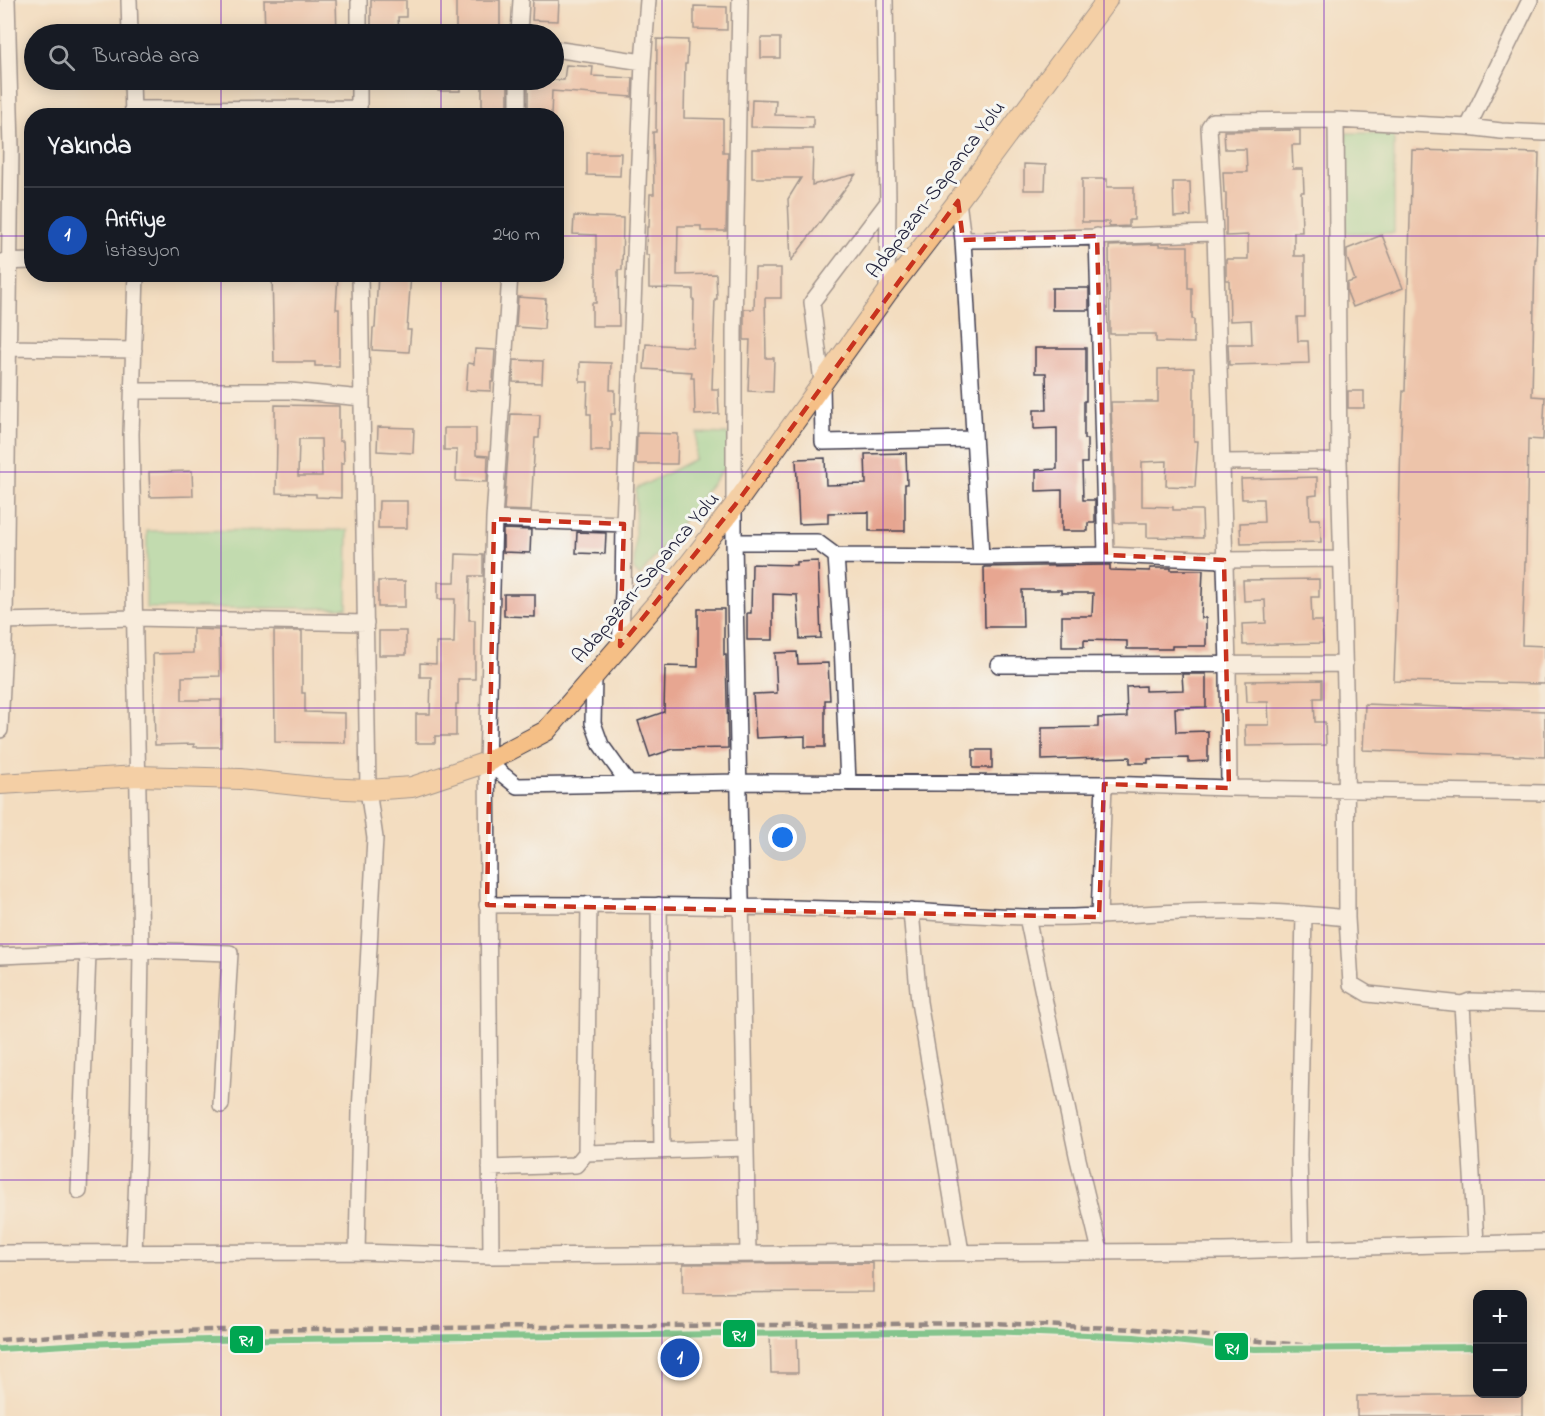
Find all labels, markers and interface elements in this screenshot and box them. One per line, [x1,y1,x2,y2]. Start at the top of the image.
search box [24,24,564,90]
icon: search [45,41,78,74]
text: Burada ara [93,41,199,73]
street label: Adapazarı-Sapanca Yolu [860,95,1014,285]
text: Yakında [48,128,132,166]
text: Arifiye [105,205,166,237]
text: 1 [64,221,71,250]
text: 240 m [493,221,540,250]
text: İstasyon [105,237,180,266]
street label: Adapazarı-Sapanca Yolu [566,486,727,671]
your location [768,823,797,852]
map controls [1473,1290,1527,1398]
button: + [1473,1290,1527,1344]
line badge: R1 [722,1319,756,1348]
text: R1 [731,1324,747,1348]
line badge: R1 [229,1325,264,1354]
text: R1 [238,1329,254,1353]
line badge: R1 [1214,1332,1249,1361]
pin: 1 [660,1336,700,1380]
text: R1 [1224,1337,1240,1361]
button: − [1473,1344,1527,1398]

